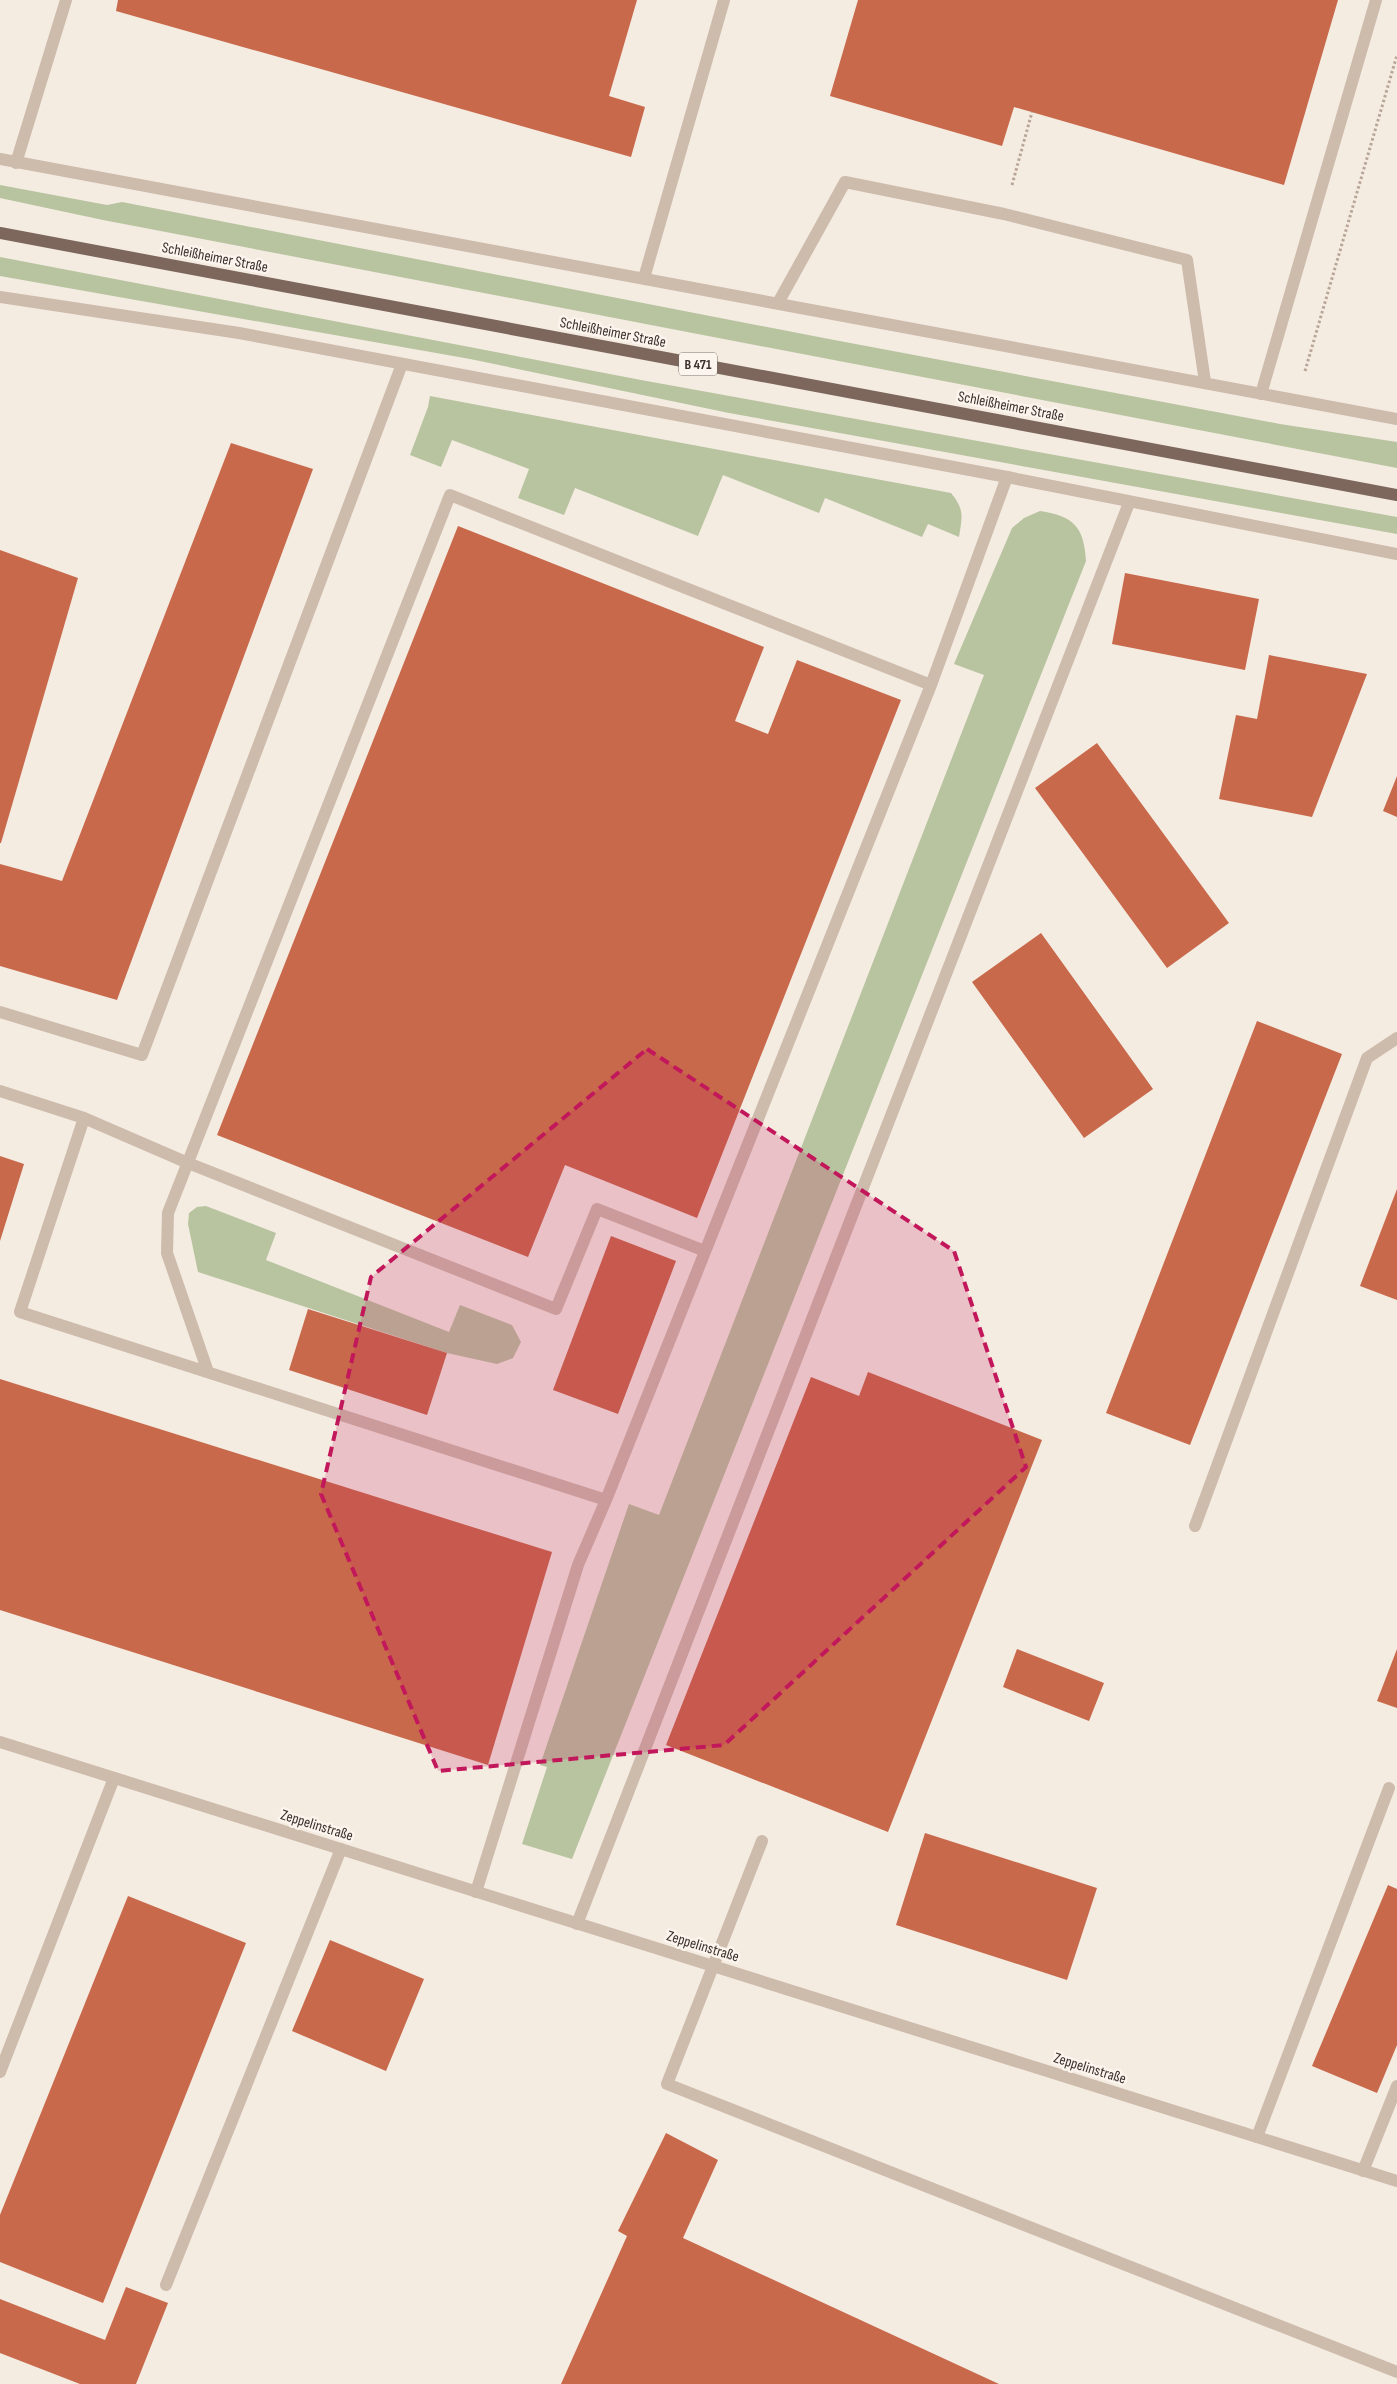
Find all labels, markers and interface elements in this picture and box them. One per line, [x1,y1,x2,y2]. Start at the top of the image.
street label: Schleißheimer Straße [160,238,269,277]
street label: Schleißheimer Straße [558,313,667,352]
road number: B 471 [679,352,717,376]
street label: Schleißheimer Straße [956,387,1065,426]
street label: Zeppelinstraße [278,1805,355,1846]
street label: Zeppelinstraße [664,1926,741,1967]
street label: Zeppelinstraße [1051,2048,1128,2089]

